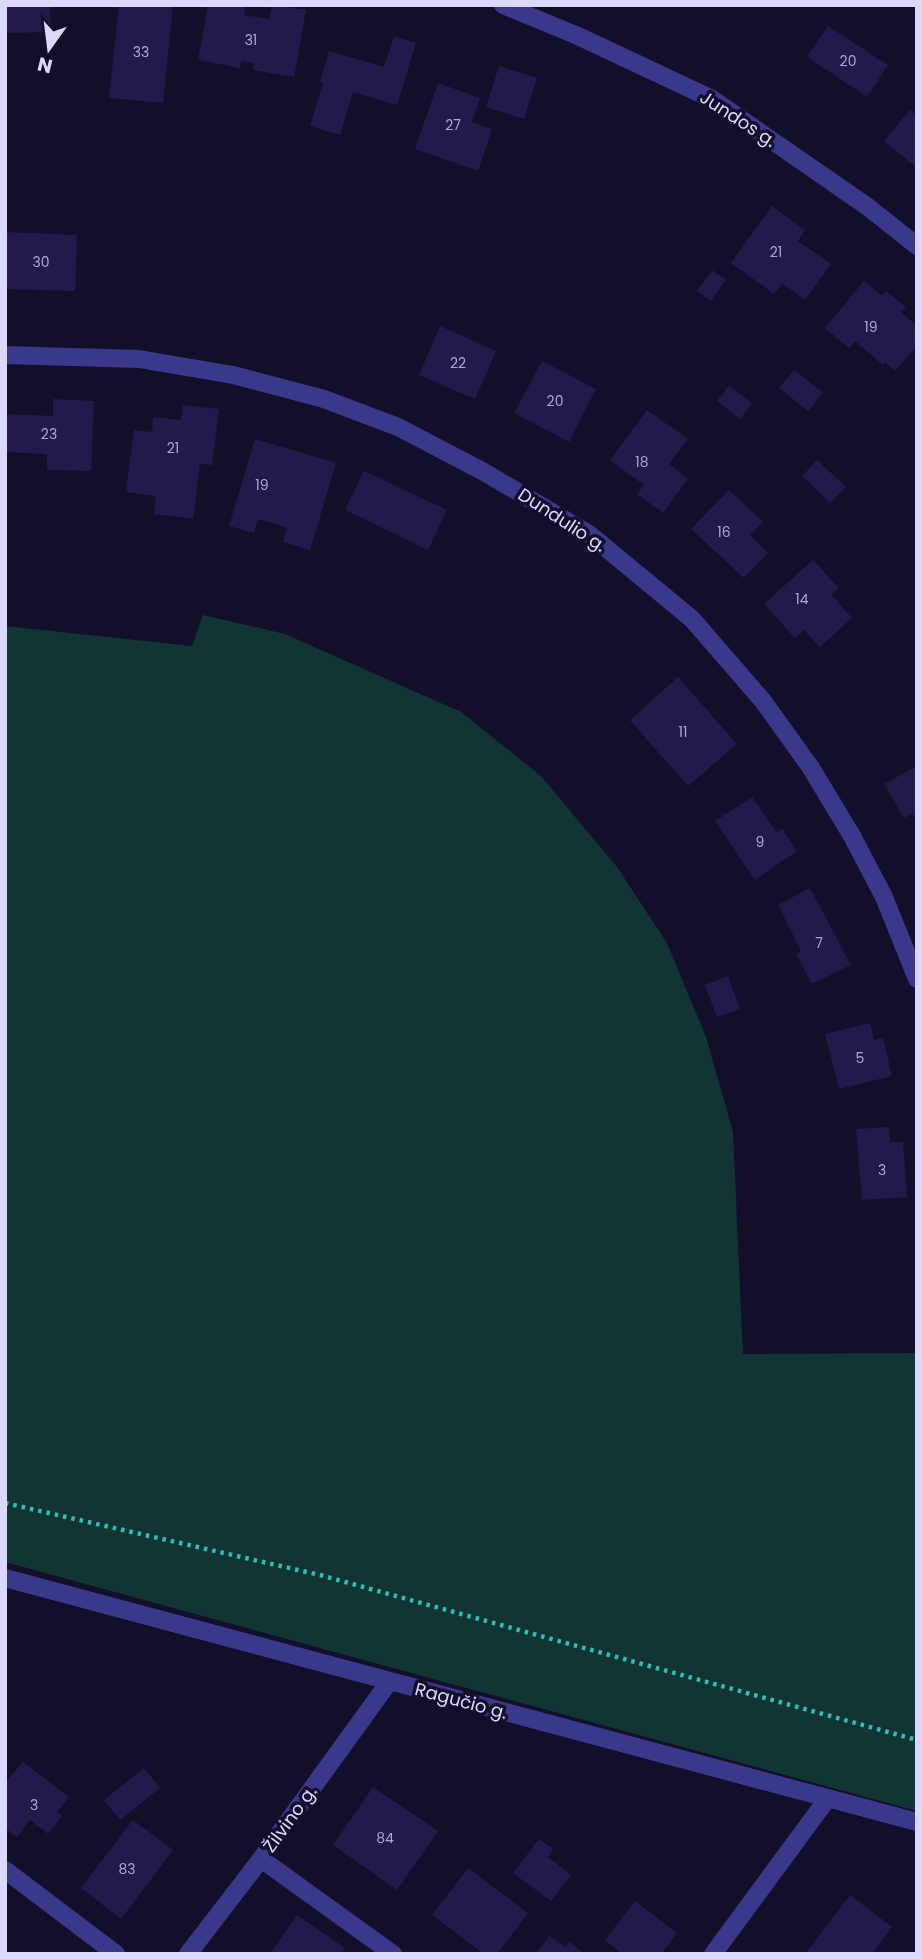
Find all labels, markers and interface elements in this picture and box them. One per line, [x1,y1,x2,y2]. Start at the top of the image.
north arrow [14,14,84,84]
house number: 31 [245,30,257,50]
house number: 33 [133,42,149,62]
text: N [35,50,55,80]
house number: 20 [840,51,856,71]
street label: Jundos g. [695,85,781,153]
house number: 27 [445,115,461,135]
house number: 21 [770,242,782,262]
house number: 30 [32,252,50,272]
house number: 19 [864,317,878,337]
house number: 22 [450,353,466,373]
house number: 20 [547,391,563,411]
house number: 23 [41,424,57,444]
house number: 21 [167,438,179,458]
house number: 18 [635,452,649,472]
house number: 19 [255,475,269,495]
street label: Dundulio g. [513,482,611,557]
house number: 16 [717,522,731,542]
house number: 14 [795,589,809,609]
house number: 11 [679,722,687,742]
house number: 9 [756,832,764,852]
house number: 7 [815,933,823,953]
house number: 5 [856,1048,864,1068]
house number: 3 [878,1160,886,1180]
street label: Ragučio g. [412,1676,510,1725]
street label: Žilvino g. [257,1780,322,1857]
house number: 3 [30,1795,38,1815]
house number: 84 [376,1828,394,1848]
house number: 83 [118,1859,136,1879]

